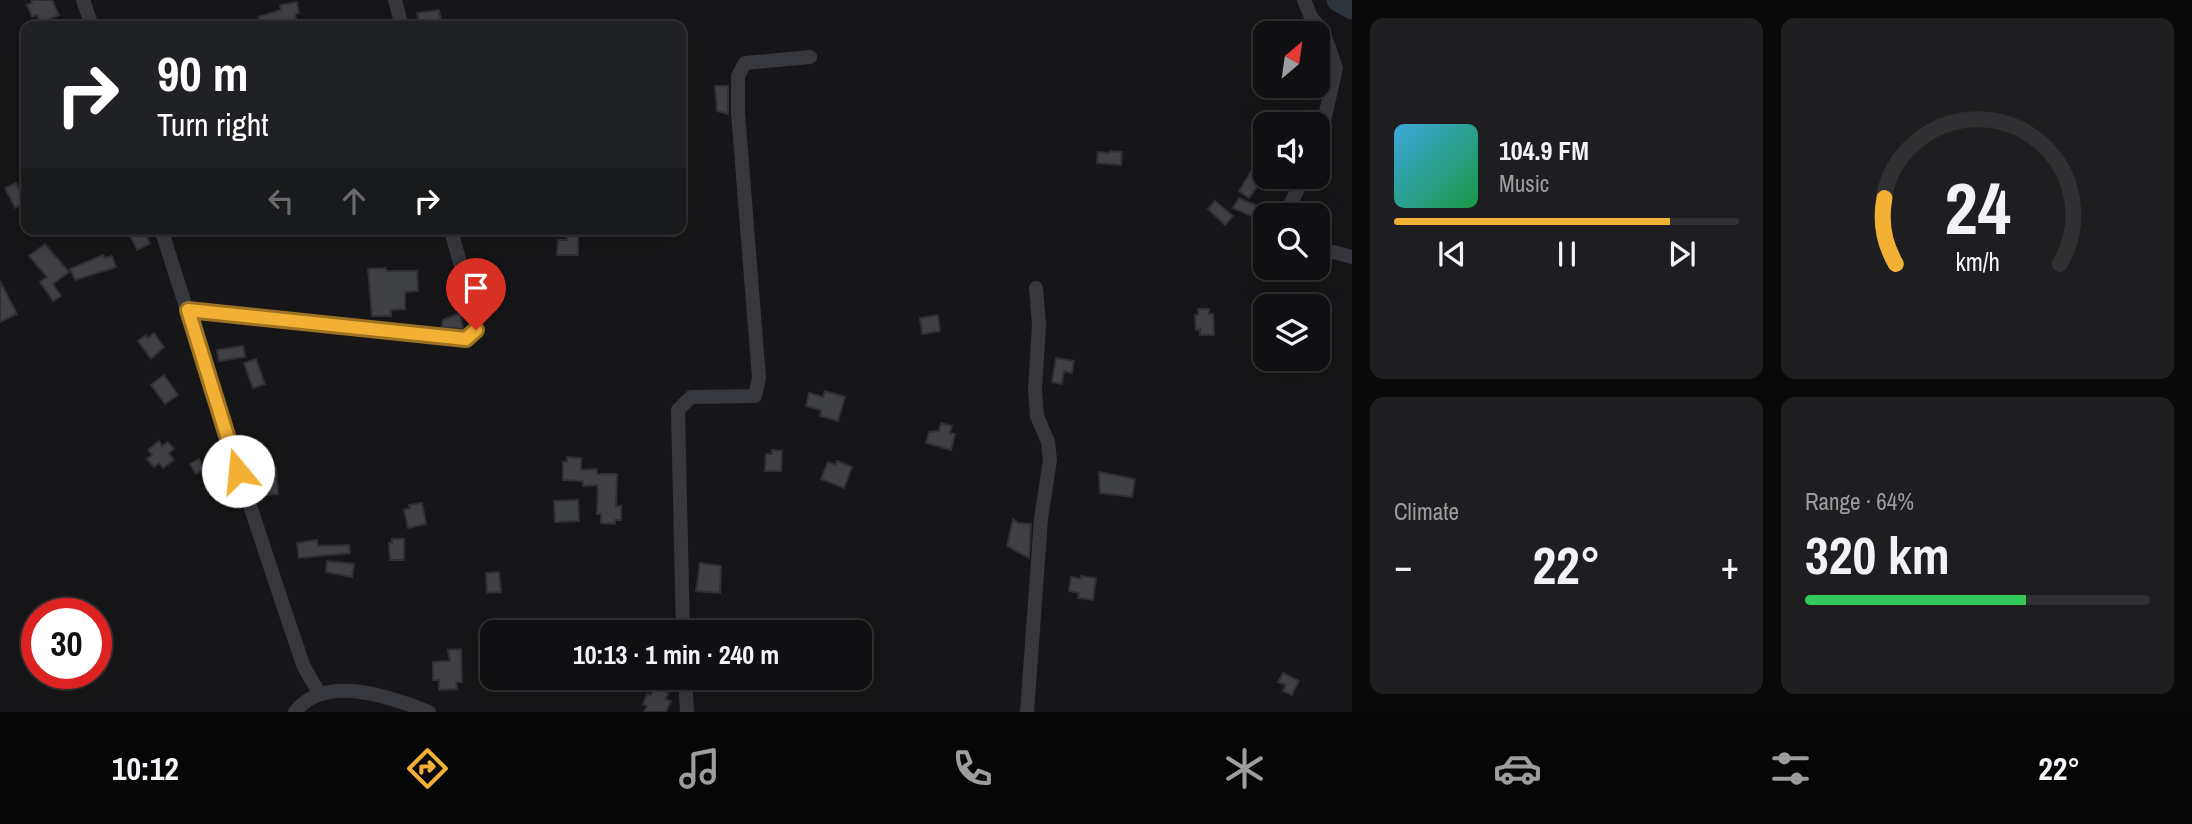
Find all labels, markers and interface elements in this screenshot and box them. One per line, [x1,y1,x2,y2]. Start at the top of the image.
north arrow [1253,21,1330,98]
map controls [1253,21,1330,371]
text: 90 m [157,40,249,106]
icon: right [42,49,133,140]
text: Turn right [157,103,269,146]
button: sound [1253,112,1330,189]
text: 104.9 FM [1499,133,1589,168]
text: 24 [1944,160,2011,258]
text: Music [1499,168,1549,199]
icon: left [262,182,300,220]
icon: ahead [335,182,373,220]
icon: right [408,182,446,220]
button: search [1253,203,1330,280]
icon: previous [1433,235,1471,273]
icon: pause [1548,235,1586,273]
icon: next [1663,235,1701,273]
text: km/h [1955,245,2000,279]
pin [446,258,506,330]
icon: arrive [457,269,495,307]
button: layers [1253,294,1330,371]
position arrow [201,434,275,508]
text: Range · 64% [1805,486,1914,517]
text: Climate [1394,496,1459,527]
text: 320 km [1805,520,1950,590]
text: 22° [1532,530,1601,600]
text: − [1394,540,1412,591]
text: + [1721,540,1739,591]
speed limit sign: 30 [21,598,112,689]
text: 10:13 · 1 min · 240 m [573,637,779,672]
icon: directions [403,744,452,793]
icon: music [675,744,724,793]
icon: phone [948,744,997,793]
icon: climate [1220,744,1269,793]
icon: car [1493,744,1542,793]
icon: filters [1766,744,1815,793]
text: 10:12 [112,747,179,790]
text: 22° [2038,747,2080,790]

